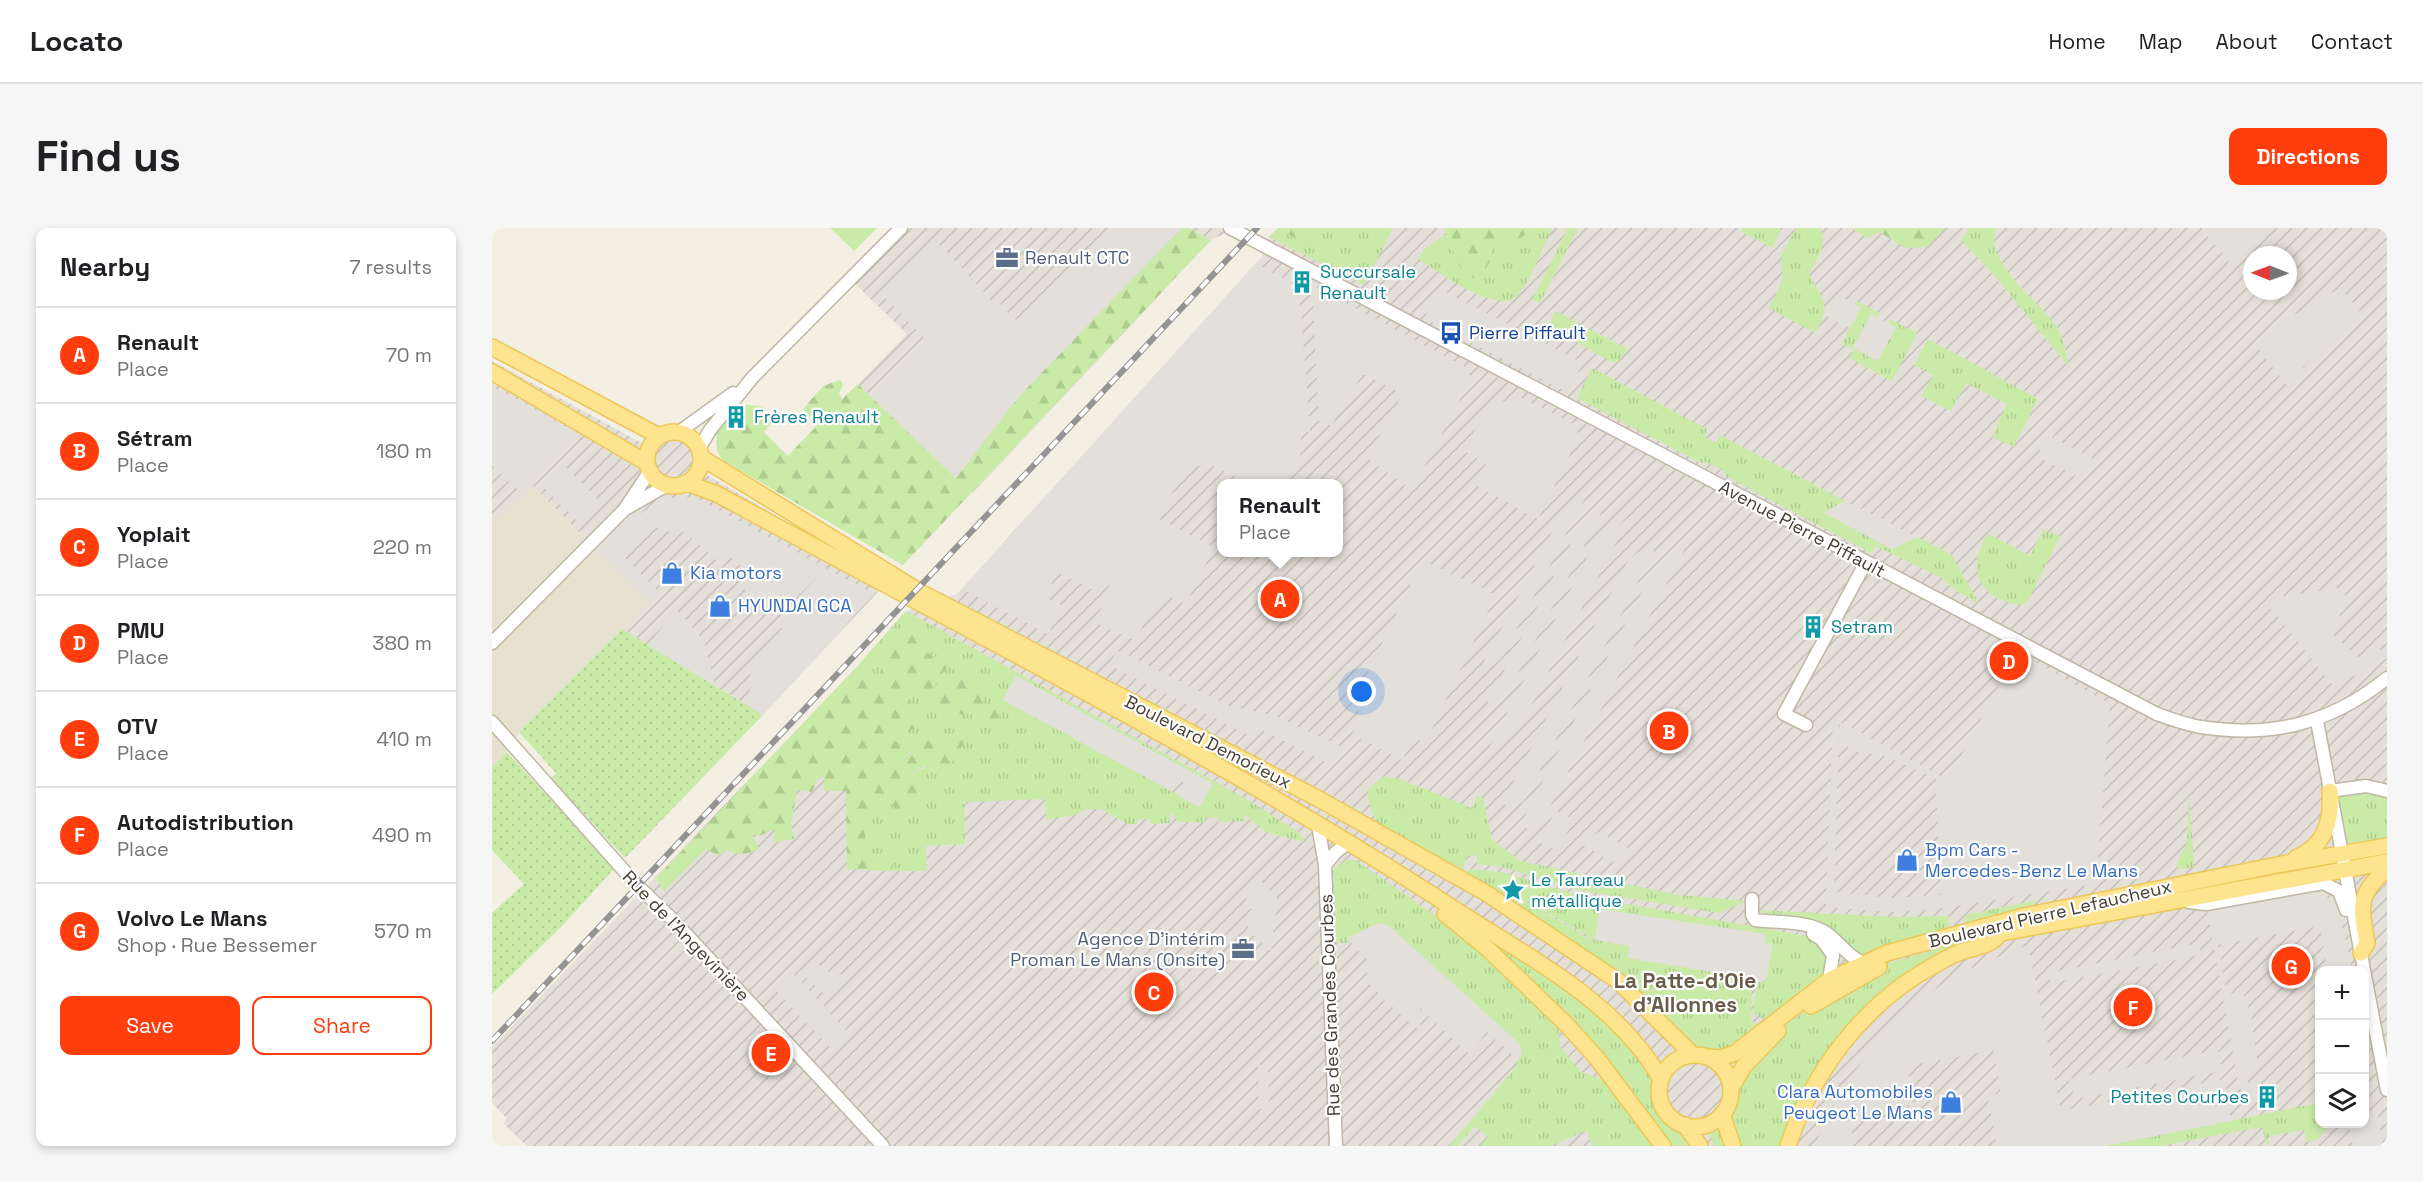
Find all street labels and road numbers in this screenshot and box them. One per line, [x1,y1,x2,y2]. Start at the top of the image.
street label: Avenue Pierre Piffault [1715,475,1889,582]
street label: Boulevard Demorieux [1121,690,1295,794]
street label: Rue de l'Angevinière [618,865,755,1006]
street label: Boulevard Pierre Lefaucheux [1926,874,2174,953]
street label: Rue des Grandes Courbes [1314,894,1345,1117]

